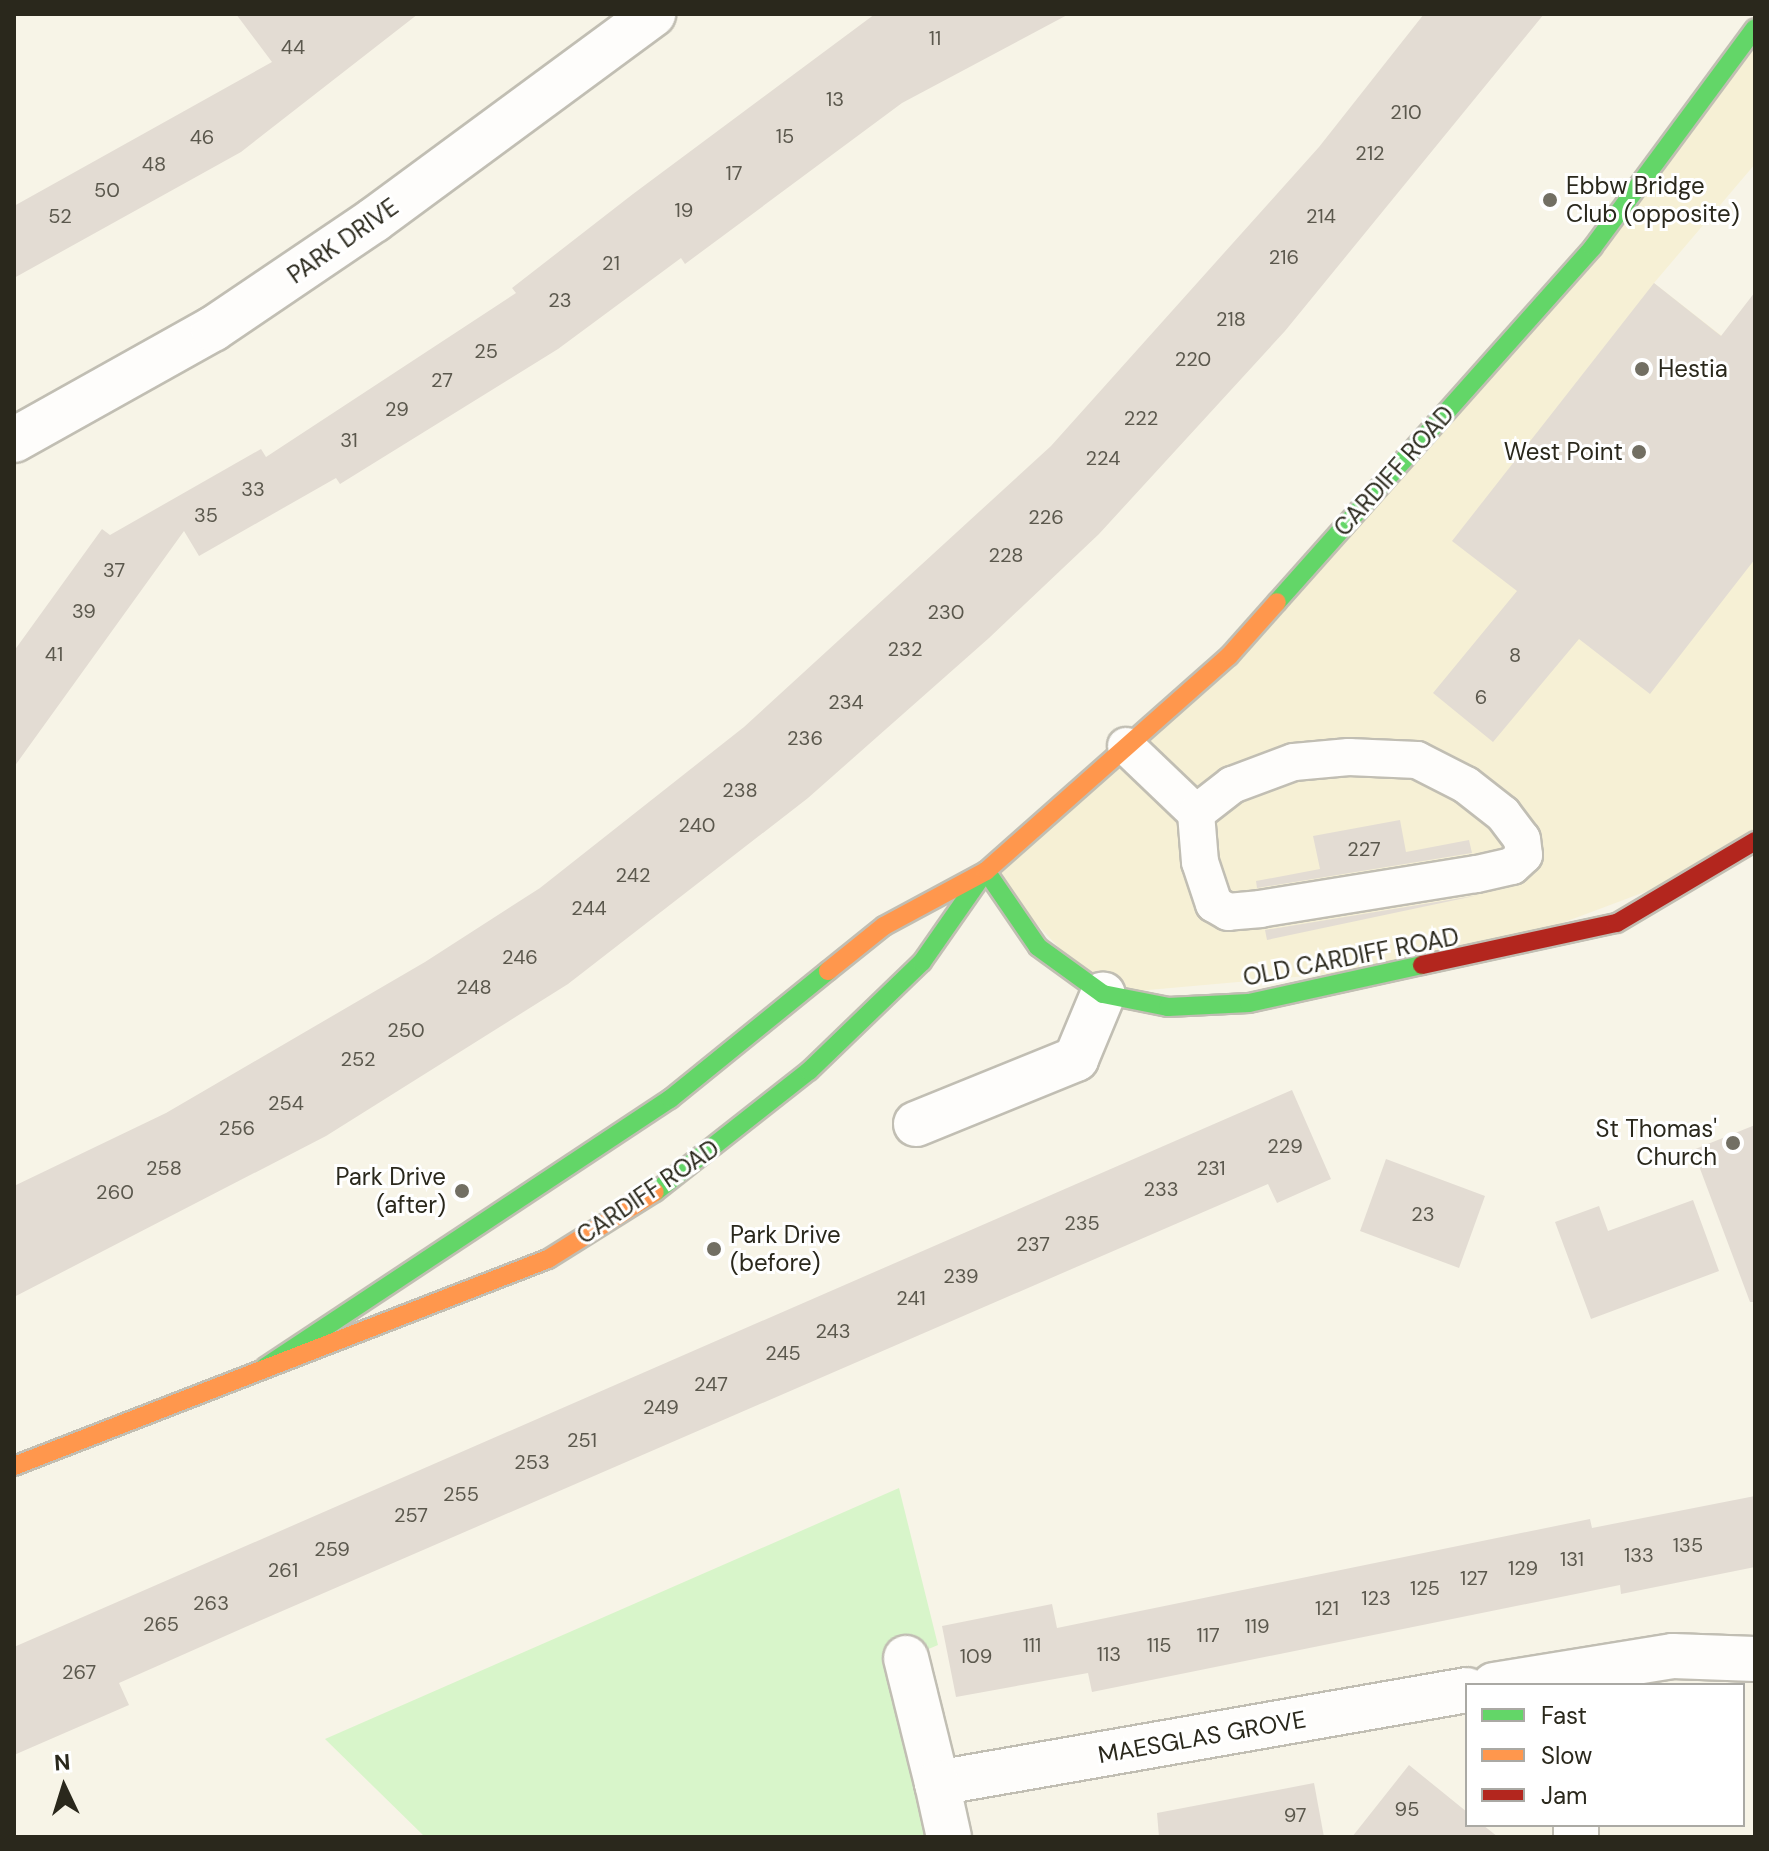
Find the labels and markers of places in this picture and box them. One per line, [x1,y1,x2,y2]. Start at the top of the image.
place label: Ebbw Bridge Club (opposite) [1566,172,1740,228]
marker: Ebbw Bridge Club (opposite) [1541,191,1559,209]
place label: Hestia [1658,355,1728,383]
marker: Hestia [1633,360,1651,378]
place label: West Point [1504,438,1623,466]
marker: West Point [1630,443,1648,461]
place label: St Thomas' Church [1595,1115,1717,1171]
marker: St Thomas' Church [1724,1134,1742,1152]
place label: Park Drive (after) [335,1163,446,1219]
marker: Park Drive (after) [453,1182,471,1200]
place label: Park Drive (before) [730,1221,841,1277]
marker: Park Drive (before) [705,1240,723,1258]

